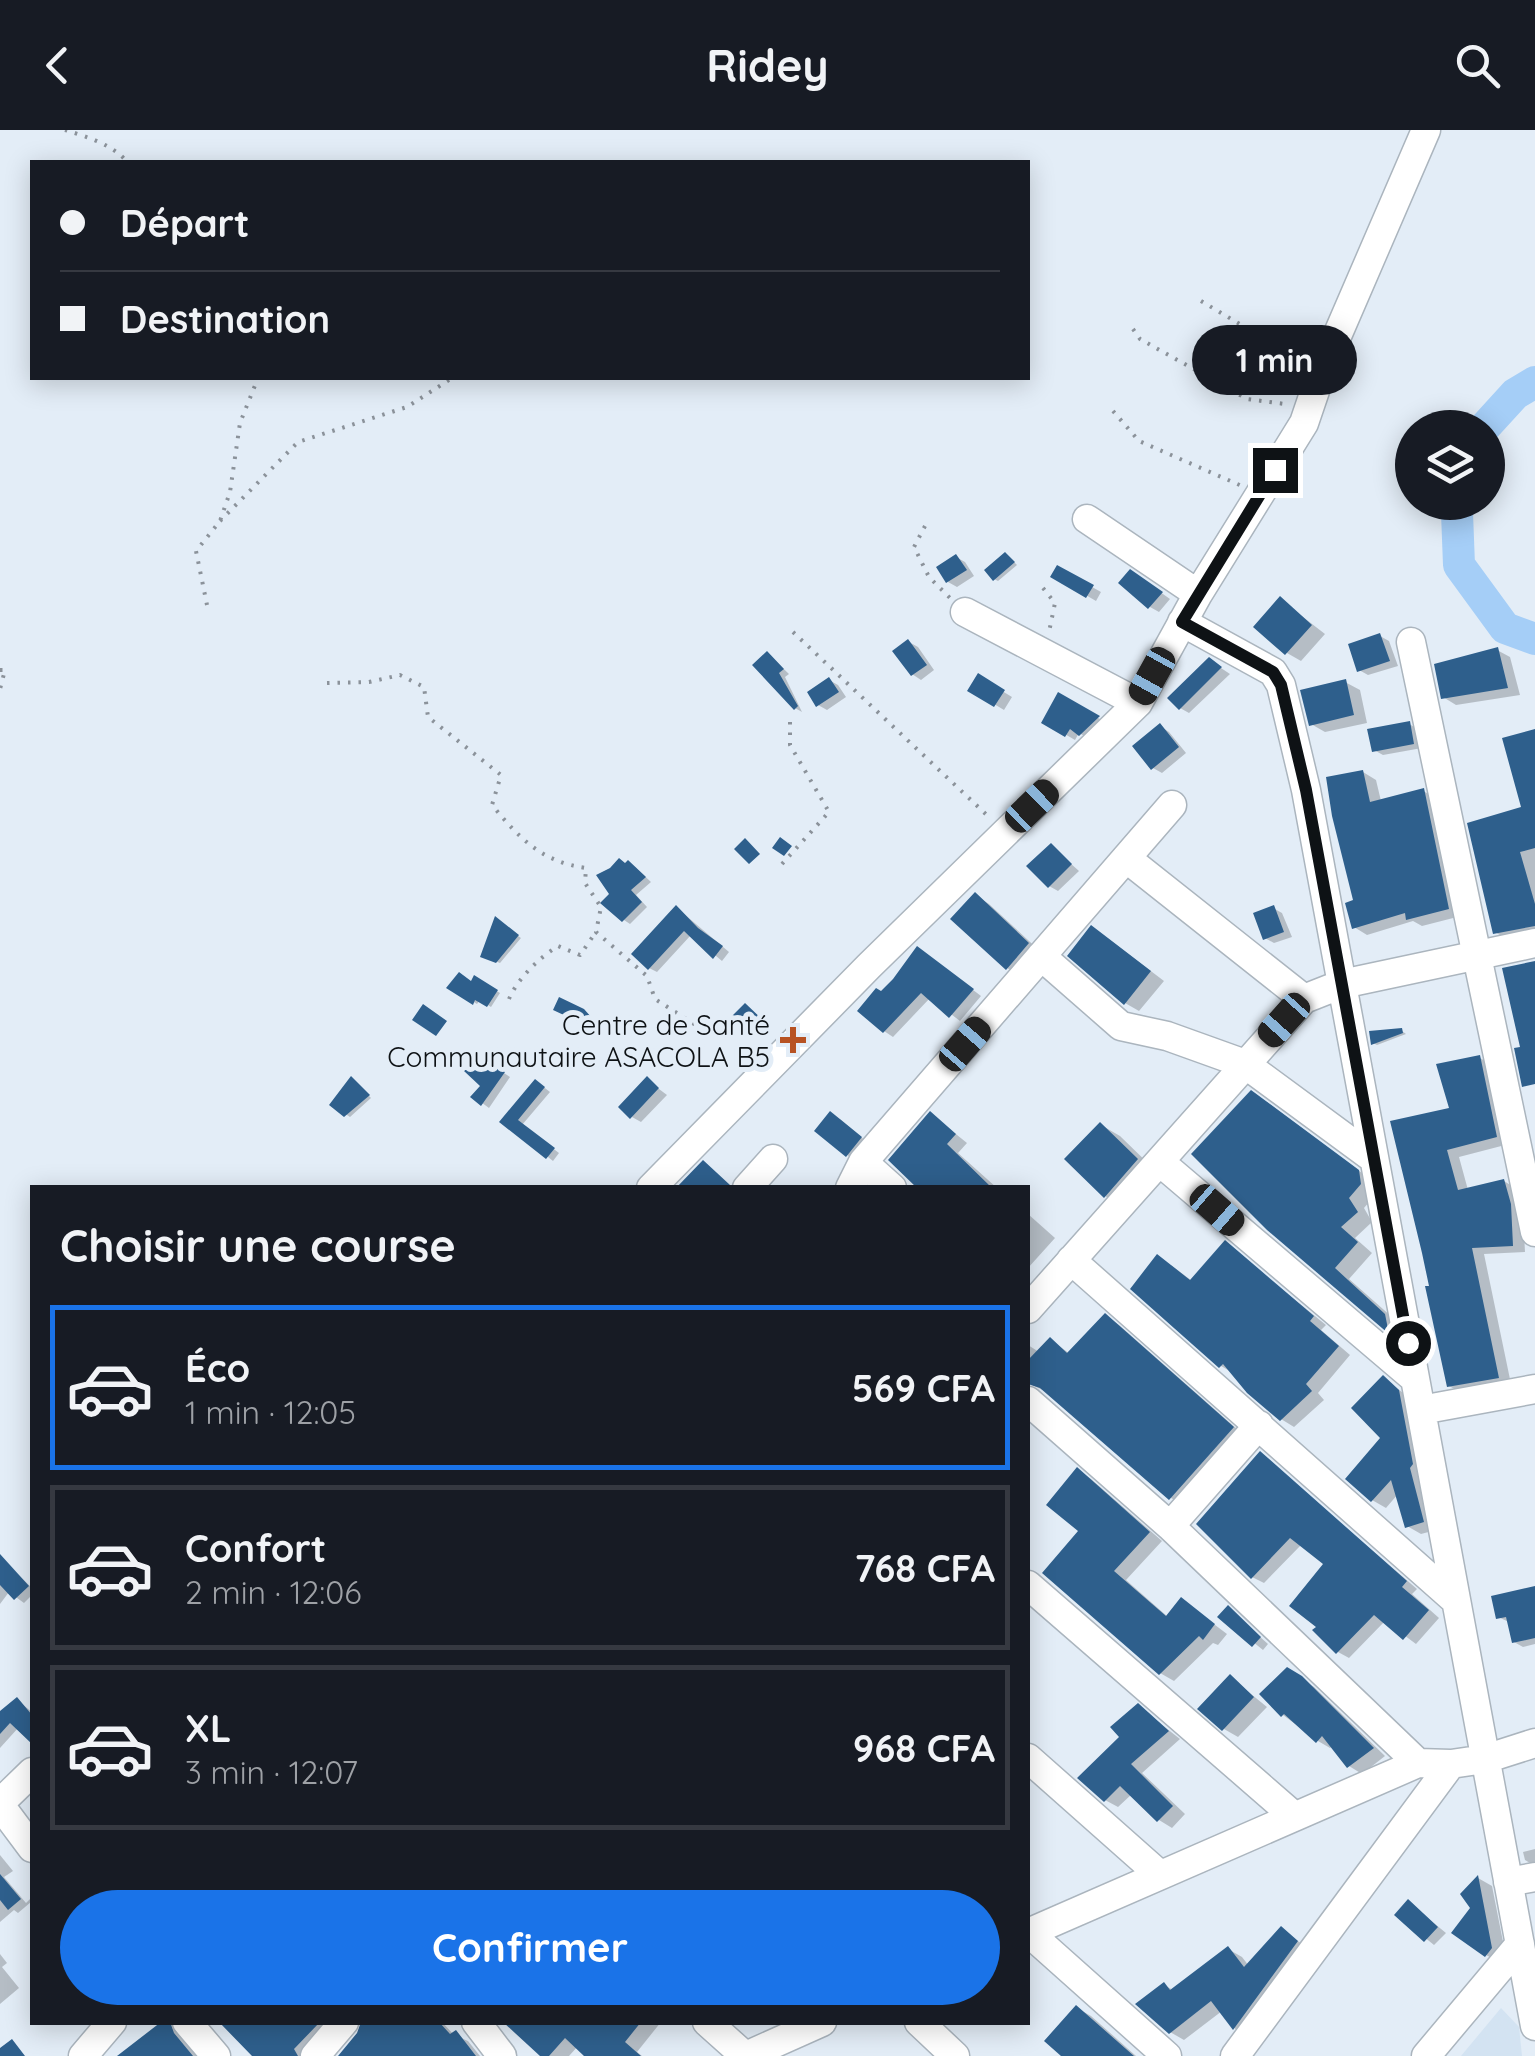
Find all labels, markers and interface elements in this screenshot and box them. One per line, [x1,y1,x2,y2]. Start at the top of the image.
text: Ridey [706,37,829,93]
icon: back [30,38,85,93]
icon: search [1450,38,1505,93]
text: Départ [120,199,250,247]
text: Destination [120,295,330,343]
callout: 1 min [1192,325,1358,395]
text: 1 min [1236,340,1313,380]
map controls [1395,410,1505,520]
button: layers [1395,410,1505,520]
route end [1253,448,1298,493]
car [1124,642,1180,710]
car [1000,774,1064,838]
car [1253,988,1315,1052]
place label: Centre de Santé Communautaire ASACOLA B5 [387,1007,770,1074]
car [934,1012,996,1076]
marker: Centre de Santé Communautaire ASACOLA B5 [780,1027,806,1053]
car [1185,1179,1249,1241]
text: Choisir une course [60,1217,456,1273]
route start [1386,1321,1431,1366]
icon: car [65,1343,155,1433]
text: Éco [185,1344,250,1392]
text: 569 CFA [852,1364,995,1412]
text: 1 min · 12:05 [185,1392,356,1432]
icon: car [65,1523,155,1613]
text: Confort [185,1524,326,1572]
text: 768 CFA [855,1544,995,1592]
text: 2 min · 12:06 [185,1572,362,1612]
icon: car [65,1703,155,1793]
text: XL [185,1704,231,1752]
text: 968 CFA [853,1724,995,1772]
text: 3 min · 12:07 [185,1752,358,1792]
button: Confirmer [60,1890,1000,2005]

